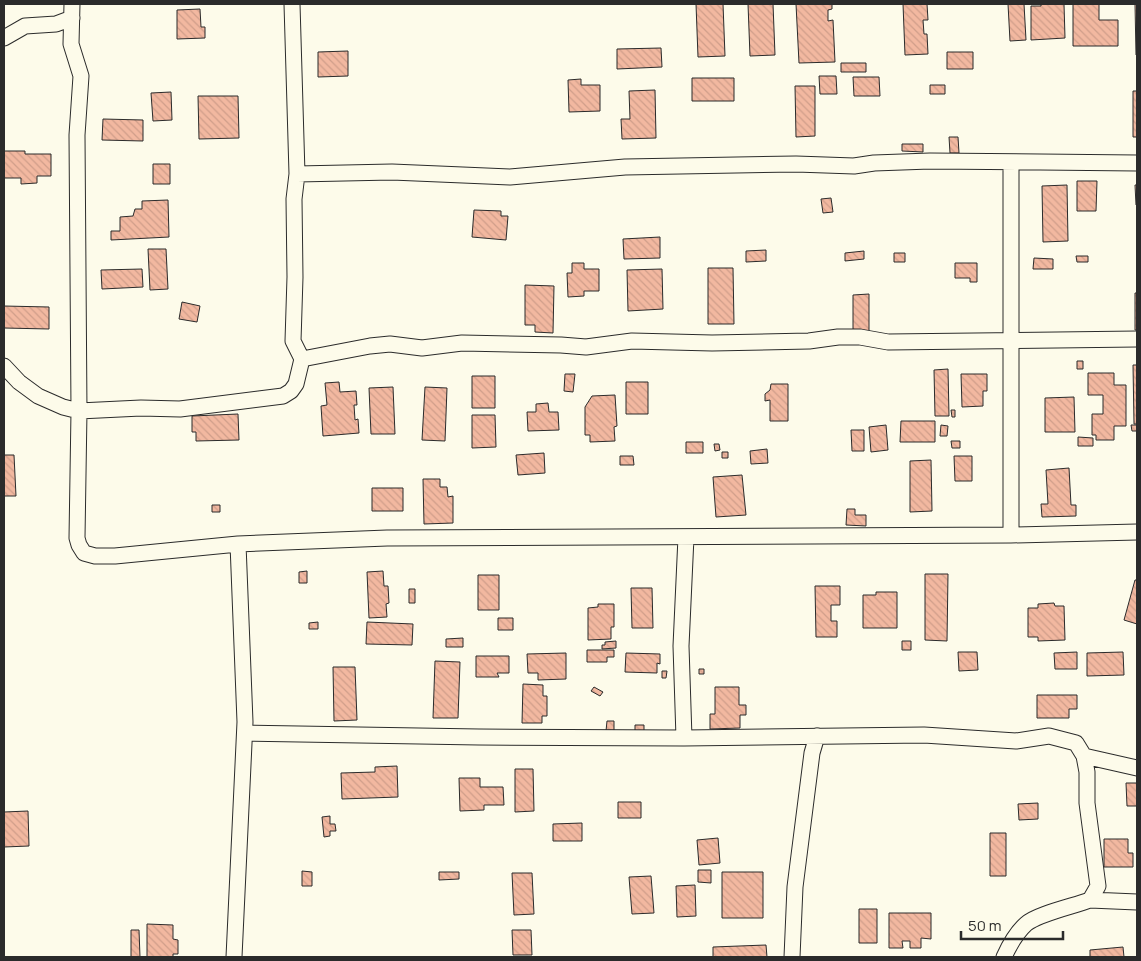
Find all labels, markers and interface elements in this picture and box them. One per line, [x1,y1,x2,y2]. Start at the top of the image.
scale bar [961,908,1064,940]
text: 50 m [968,915,1002,936]

